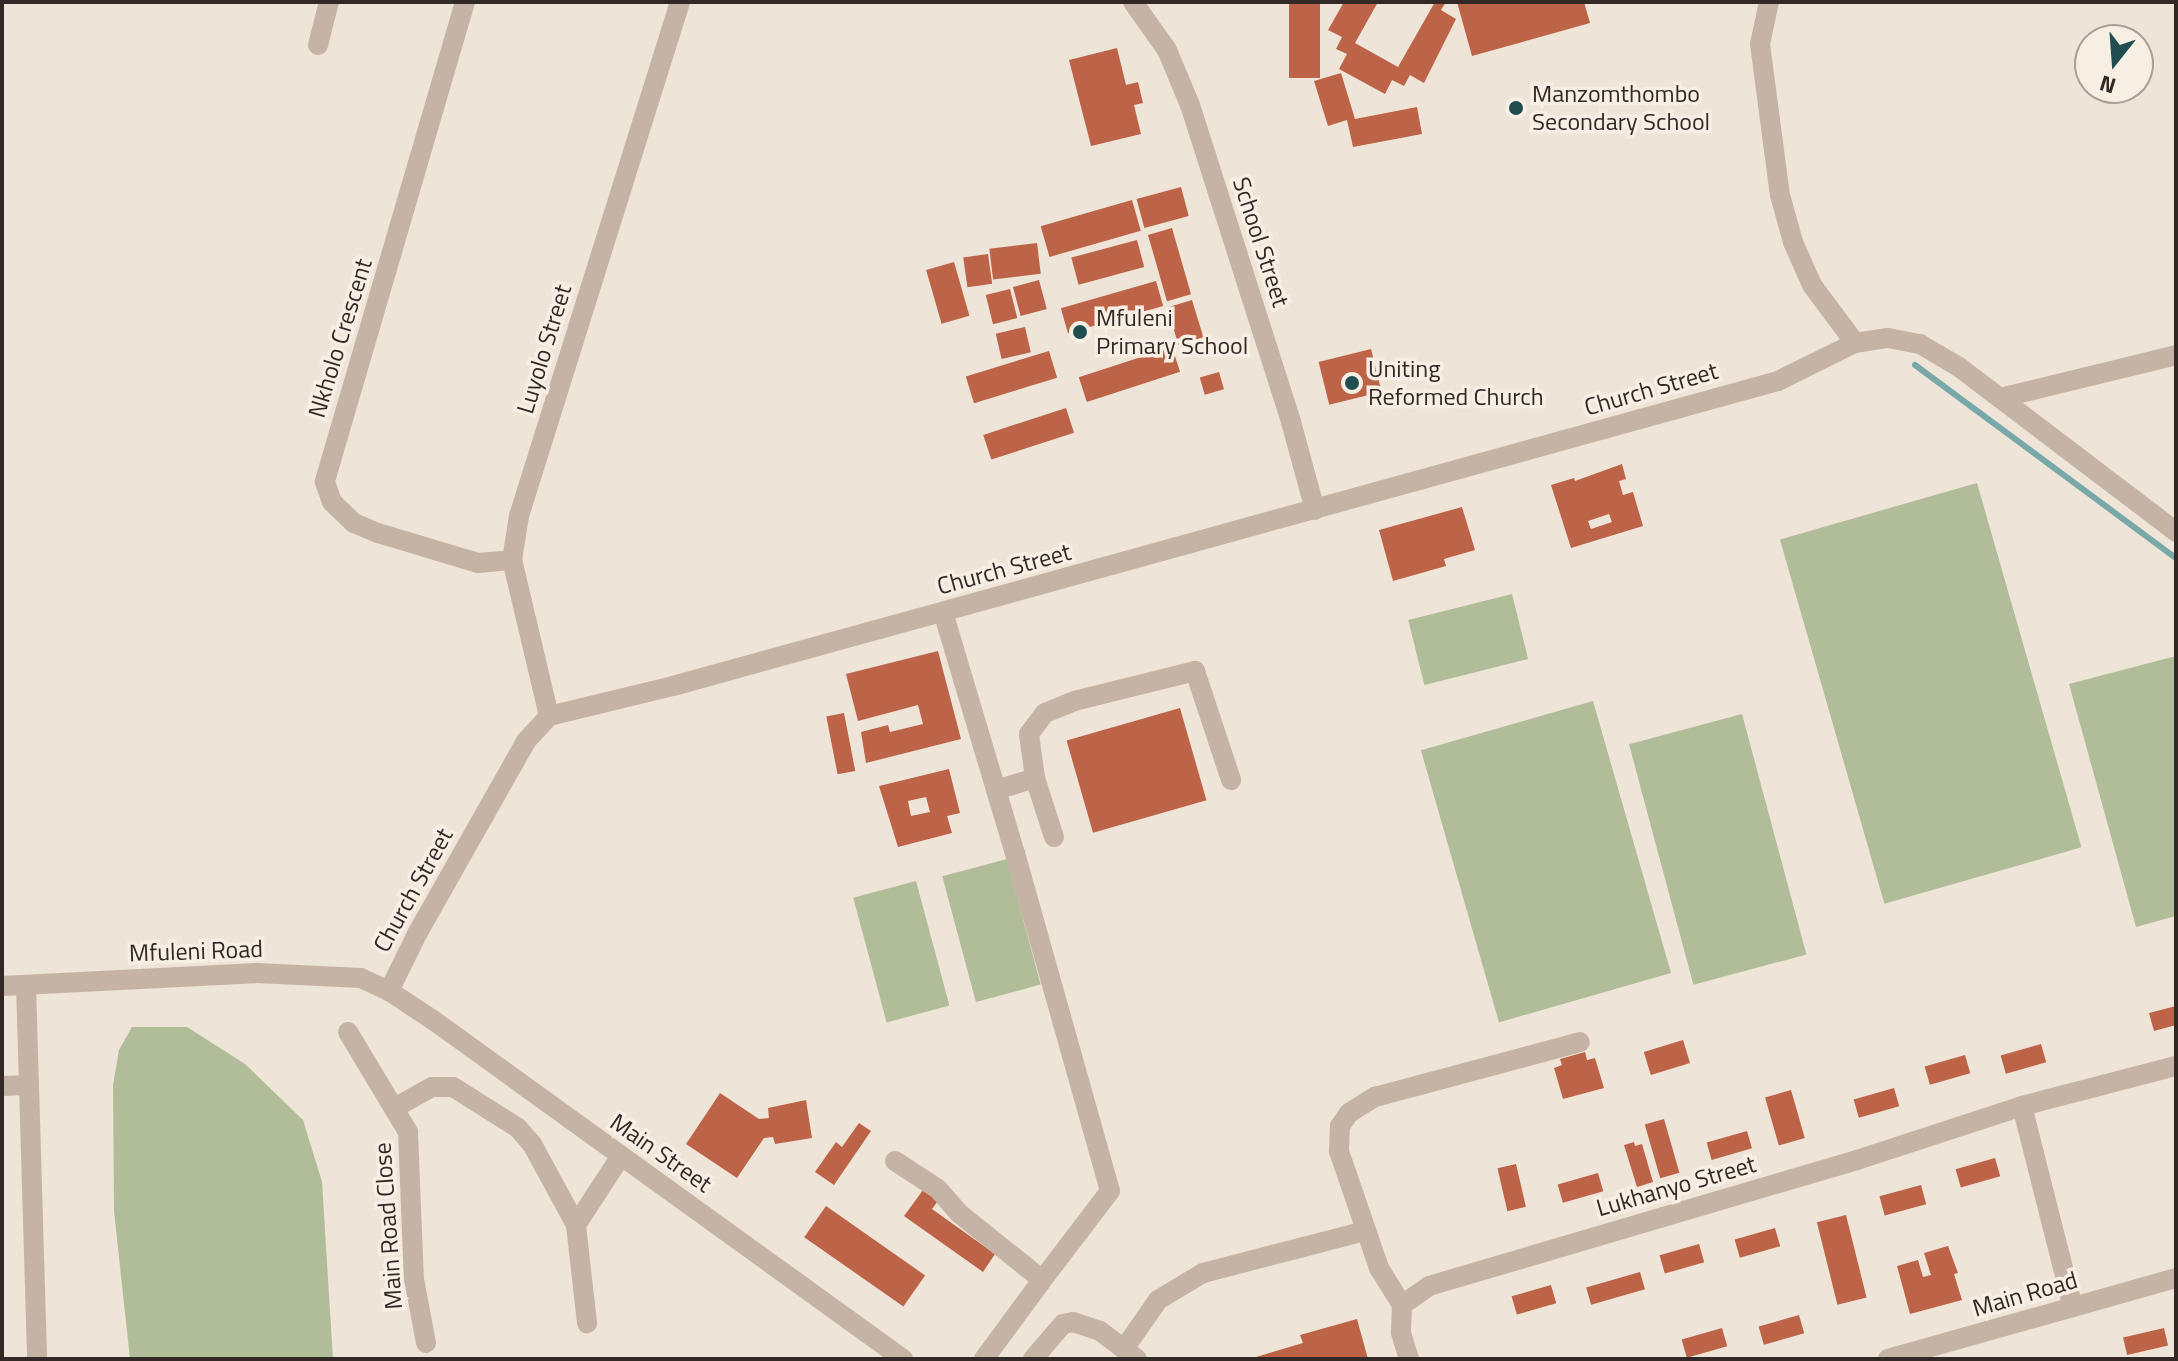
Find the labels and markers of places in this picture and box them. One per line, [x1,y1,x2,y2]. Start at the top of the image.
place label: Manzomthombo Secondary School [1532,80,1710,136]
marker: Manzomthombo Secondary School [1507,99,1525,117]
place label: Mfuleni Primary School [1096,304,1248,360]
marker: Mfuleni Primary School [1071,323,1089,341]
place label: Uniting Reformed Church [1368,355,1544,411]
marker: Uniting Reformed Church [1343,374,1361,392]

